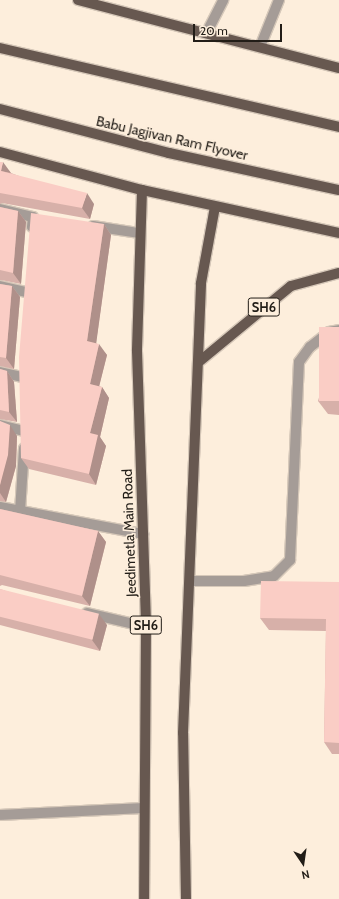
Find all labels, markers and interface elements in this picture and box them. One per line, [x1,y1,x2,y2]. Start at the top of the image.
scale bar [195,16,284,42]
text: 20 m [200,23,228,38]
street label: Babu Jagjivan Ram Flyover [95,112,249,164]
road number: SH6 [247,296,281,318]
street label: Jeedimetla Main Road [118,469,140,597]
road number: SH6 [129,614,163,636]
north arrow [283,843,323,883]
text: N [300,867,311,882]

